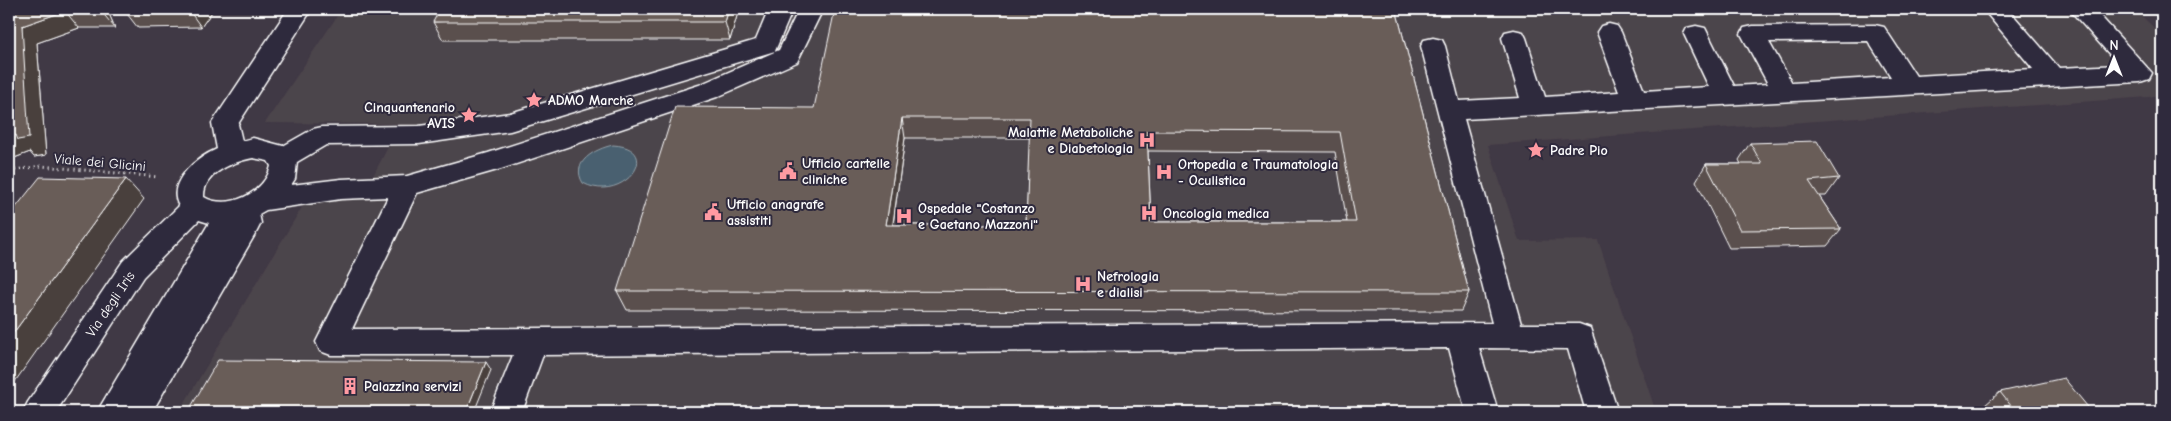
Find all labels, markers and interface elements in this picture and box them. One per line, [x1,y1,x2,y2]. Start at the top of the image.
north arrow [2088,32,2138,82]
text: N [2109,37,2119,54]
place icon: ADMO Marche [524,90,544,110]
place label: ADMO Marche [548,92,634,109]
place label: Cinquantenario AVIS [364,99,455,132]
place icon: Cinquantenario AVIS [459,105,479,125]
place label: Malattie Metaboliche e Diabetologia [1008,124,1133,157]
hospital icon: Malattie Metaboliche e Diabetologia [1137,130,1157,150]
place icon: Padre Pio [1526,140,1546,160]
place label: Padre Pio [1550,142,1608,159]
street label: Viale dei Glicini [53,150,147,175]
place label: Ufficio cartelle cliniche [802,155,890,188]
place label: Ortopedia e Traumatologia - Oculistica [1178,156,1338,189]
public building icon: Ufficio cartelle cliniche [778,161,798,181]
hospital icon: Ortopedia e Traumatologia - Oculistica [1154,162,1174,182]
place label: Ufficio anagrafe assistiti [727,196,824,229]
place label: Ospedale "Costanzo e Gaetano Mazzoni" [918,200,1038,233]
public building icon: Ufficio anagrafe assistiti [703,202,723,222]
hospital icon: Oncologia medica [1139,203,1159,223]
place label: Oncologia medica [1163,205,1269,222]
hospital icon: Ospedale "Costanzo e Gaetano Mazzoni" [894,206,914,226]
street label: Via degli Iris [82,268,139,340]
place label: Nefrologia e dialisi [1097,268,1159,301]
hospital icon: Nefrologia e dialisi [1073,274,1093,294]
building icon: Palazzina servizi [340,376,360,396]
place label: Palazzina servizi [364,378,462,395]

